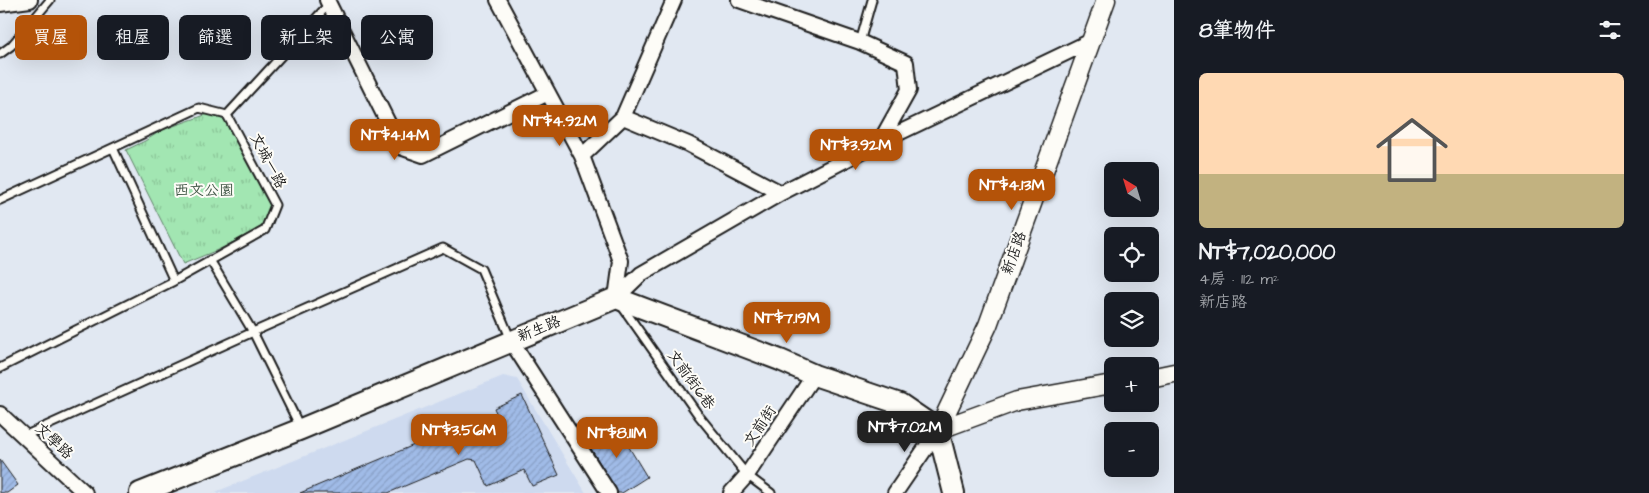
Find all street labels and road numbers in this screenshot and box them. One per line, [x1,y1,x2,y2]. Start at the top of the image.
street label: 文城一路 [245,130,291,192]
street label: 新店路 [996,228,1032,278]
street label: 新生路 [514,311,564,347]
street label: 文前街6巷 [662,346,720,414]
street label: 文前街 [739,401,781,451]
street label: 文學路 [30,418,78,464]

